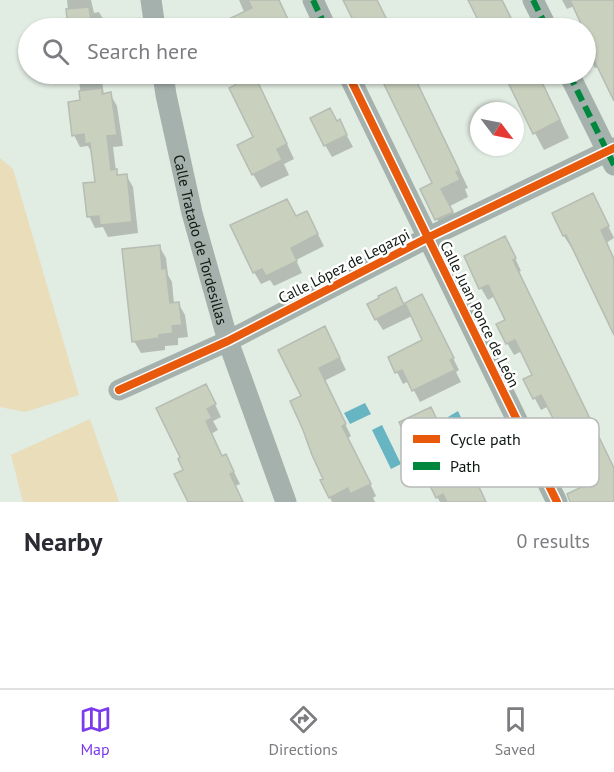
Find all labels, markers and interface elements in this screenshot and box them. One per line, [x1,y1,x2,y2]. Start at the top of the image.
search box [18,18,596,84]
icon: search [39,35,72,68]
text: Search here [87,37,198,65]
north arrow [470,102,524,156]
street label: Calle Tratado de Tordesillas [170,153,232,327]
street label: Calle López de Legazpi [275,225,413,307]
street label: Calle Juan Ponce de León [436,238,524,390]
legend [401,418,599,487]
text: Cycle path [450,429,521,449]
text: Path [450,456,481,476]
text: Nearby [24,525,102,558]
text: 0 results [517,528,590,554]
tab: Map [79,703,112,759]
tab: Directions [269,703,338,759]
tab: Saved [495,703,535,759]

